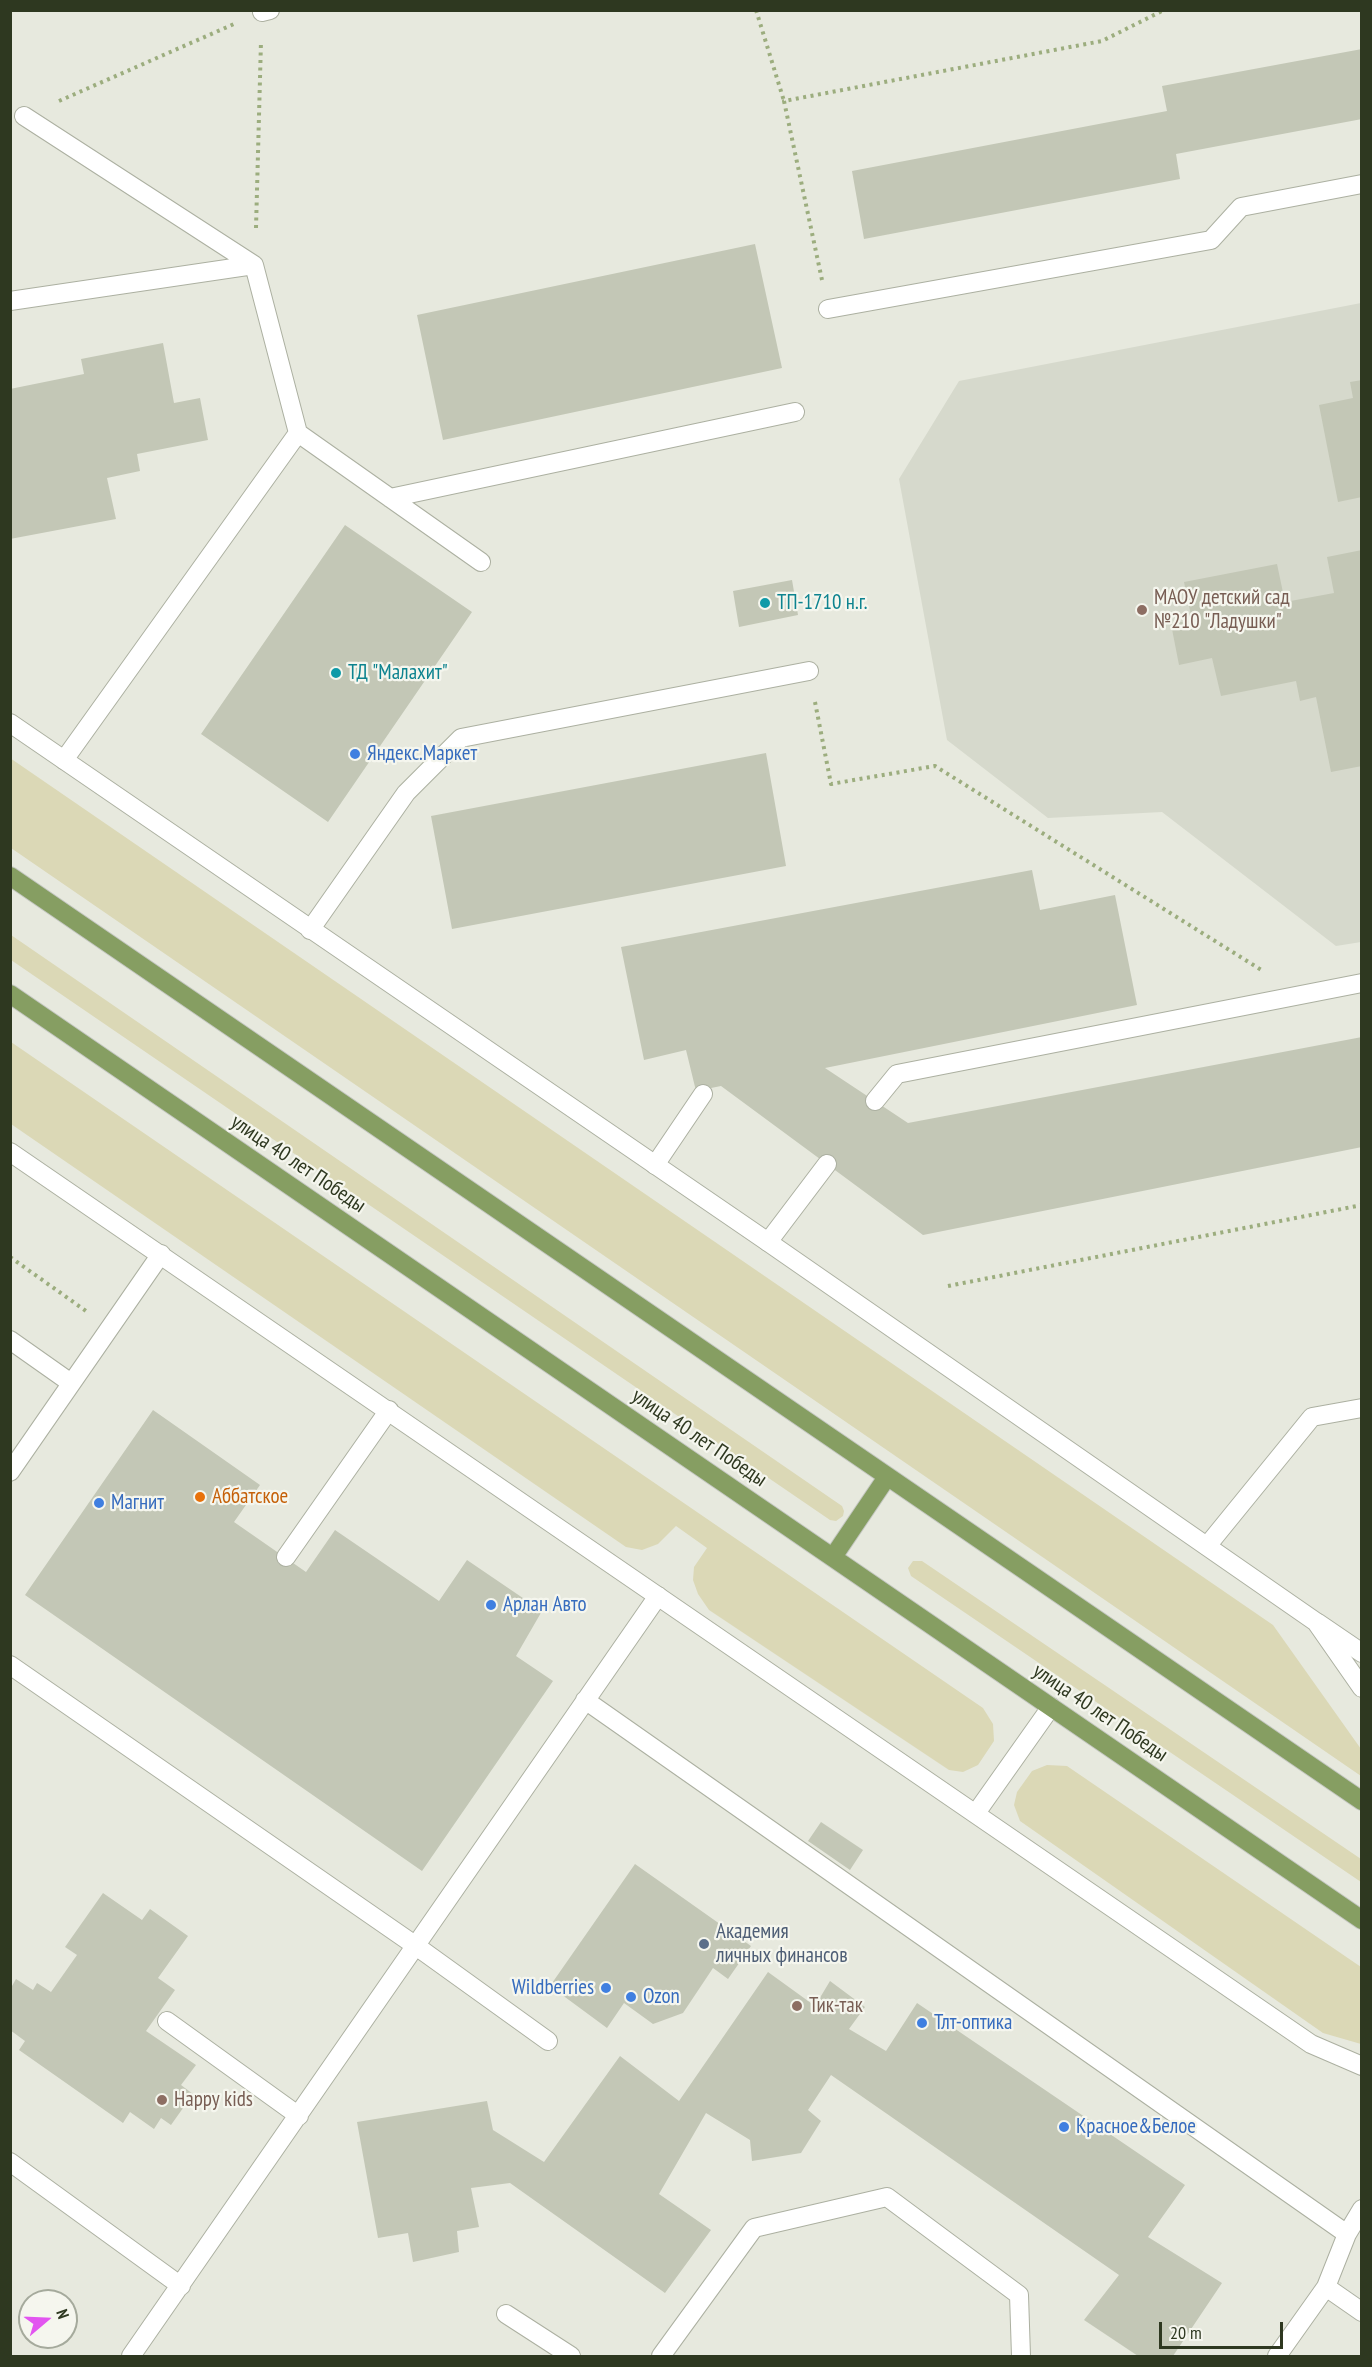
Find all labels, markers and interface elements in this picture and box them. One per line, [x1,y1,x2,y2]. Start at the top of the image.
place label: МАОУ детский сад №210 "Ладушки" [1154,585,1290,635]
place label: ТП-1710 н.г. [777,590,867,616]
marker: ТП-1710 н.г. [758,596,772,610]
marker: МАОУ детский сад №210 "Ладушки" [1135,603,1149,617]
place label: ТД "Малахит" [348,660,448,686]
marker: ТД "Малахит" [329,666,343,680]
place label: Яндекс.Маркет [367,741,477,767]
marker: Яндекс.Маркет [348,747,362,761]
street label: улица 40 лет Победы [226,1110,370,1218]
street label: улица 40 лет Победы [627,1384,771,1492]
place label: Аббатское [212,1484,288,1510]
place label: Магнит [111,1490,164,1516]
marker: Аббатское [193,1490,207,1504]
marker: Магнит [92,1496,106,1510]
place label: Арлан Авто [503,1592,587,1618]
marker: Арлан Авто [484,1598,498,1612]
street label: улица 40 лет Победы [1028,1659,1172,1767]
place label: Академия личных финансов [716,1919,848,1969]
marker: Академия личных финансов [697,1937,711,1951]
place label: Wildberries [512,1975,594,2001]
marker: Wildberries [599,1981,613,1995]
place label: Ozon [643,1984,680,2010]
marker: Ozon [624,1990,638,2004]
place label: Тик-так [809,1993,863,2019]
marker: Тик-так [790,1999,804,2013]
place label: Тлт-оптика [934,2010,1012,2036]
marker: Тлт-оптика [915,2016,929,2030]
place label: Happy kids [174,2087,253,2113]
marker: Happy kids [155,2093,169,2107]
place label: Красное&Белое [1076,2114,1196,2140]
marker: Красное&Белое [1057,2120,1071,2134]
north arrow [18,2289,78,2349]
text: N [52,2306,74,2321]
scale bar [1162,2310,1286,2348]
text: 20 m [1170,2321,1202,2344]

